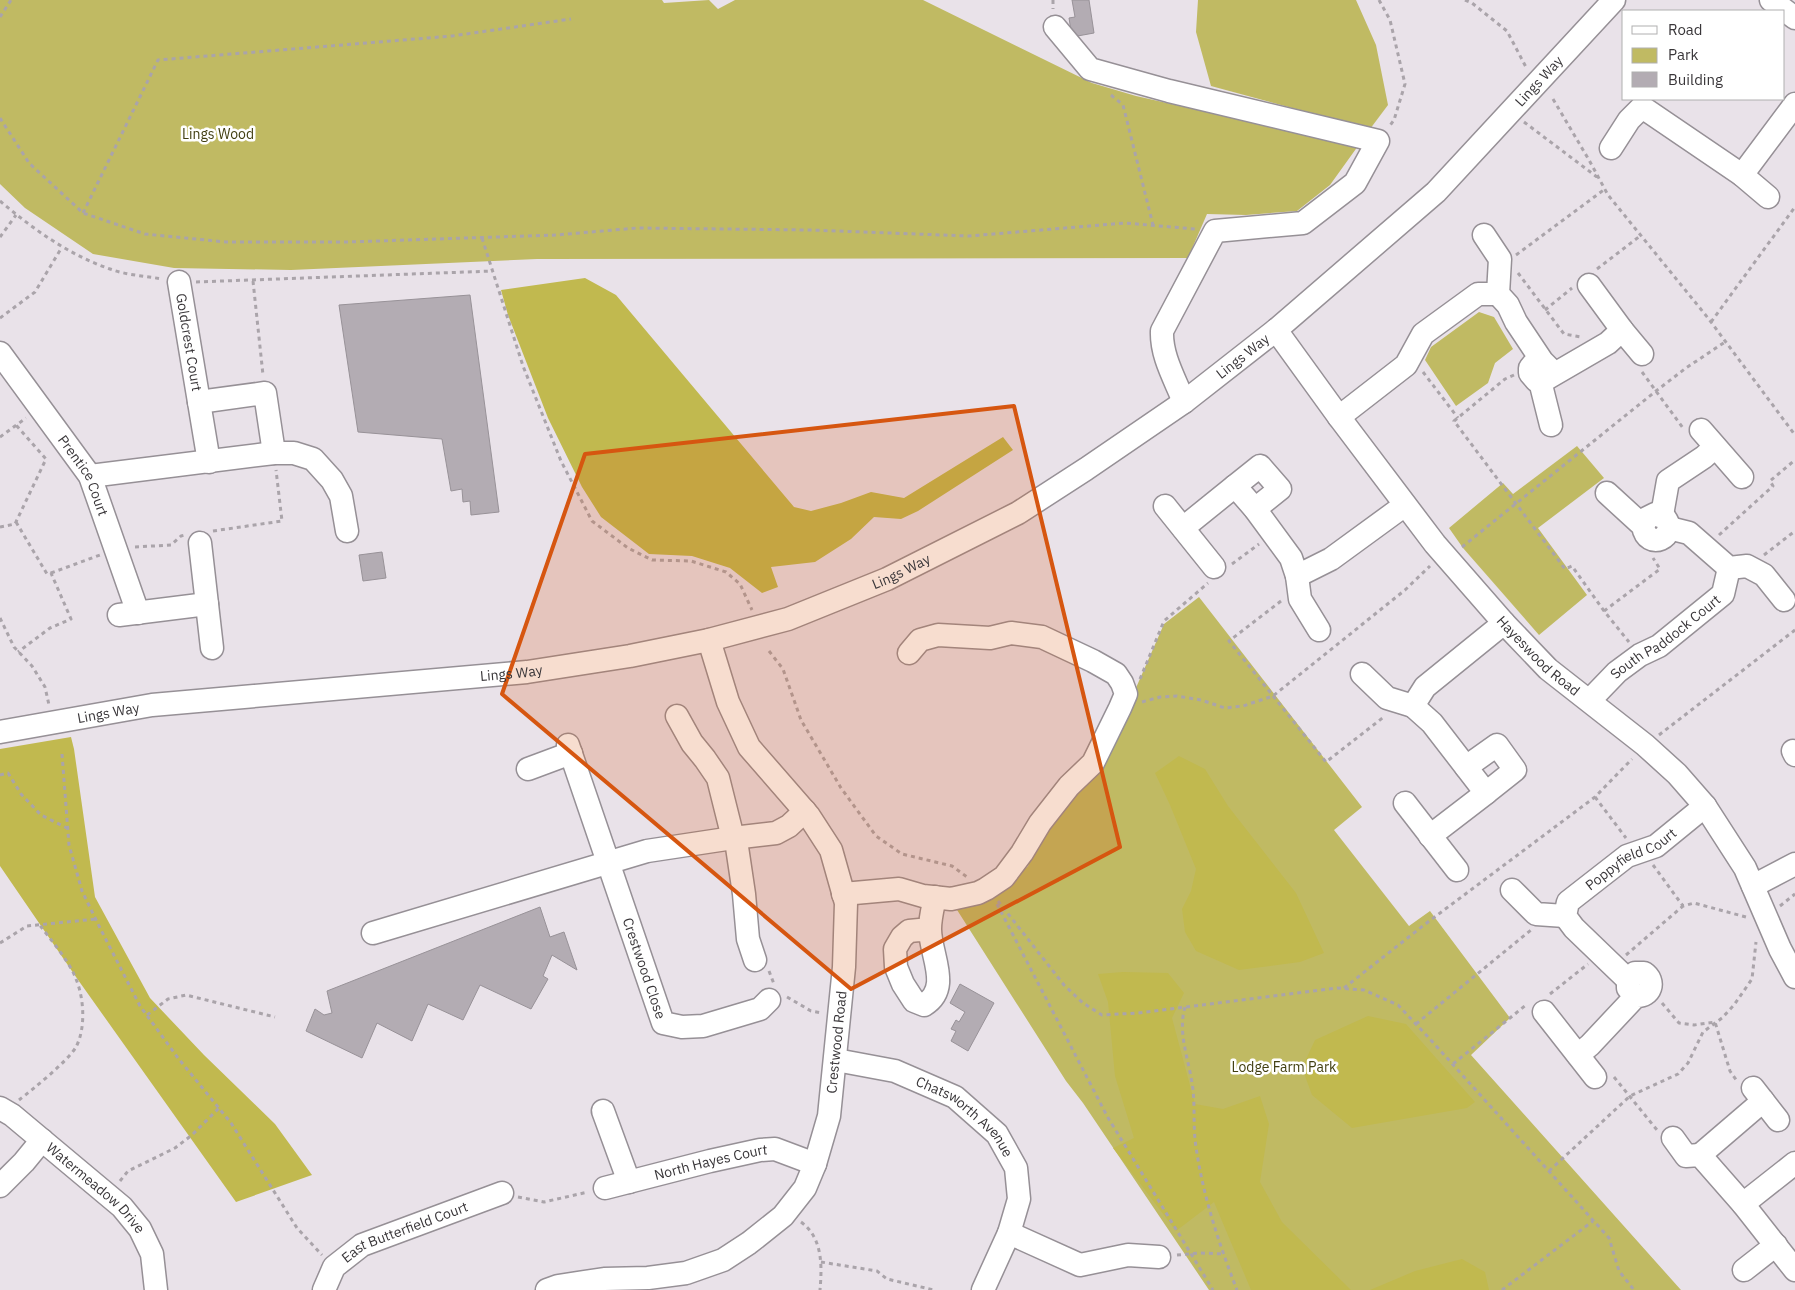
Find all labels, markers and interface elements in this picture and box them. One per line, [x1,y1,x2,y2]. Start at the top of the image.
legend [1622,10,1785,100]
text: Road [1668,20,1703,39]
text: Park [1668,45,1698,64]
street label: Lings Way [1511,52,1567,110]
text: Building [1668,70,1723,89]
park label: Lings Wood [182,125,254,143]
street label: Goldcrest Court [172,292,206,393]
street label: Lings Way [1212,330,1273,383]
street label: Prentice Court [54,432,112,518]
street label: Lings Way [869,550,933,593]
street label: South Paddock Court [1606,591,1724,683]
street label: Hayeswood Road [1493,612,1584,700]
street label: Lings Way [479,661,544,685]
street label: Lings Way [76,698,141,727]
street label: Poppyfield Court [1582,824,1680,894]
street label: Crestwood Close [619,915,670,1022]
street label: Crestwood Road [822,990,851,1094]
park label: Lodge Farm Park [1232,1058,1337,1076]
street label: Chatsworth Avenue [913,1072,1017,1160]
street label: Watermeadow Drive [43,1139,149,1237]
street label: North Hayes Court [652,1141,768,1184]
street label: East Butterfield Court [338,1197,470,1267]

